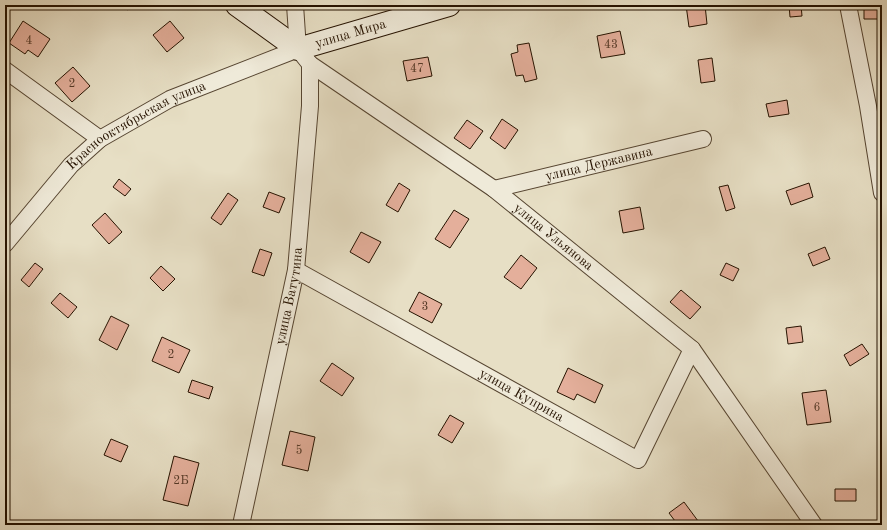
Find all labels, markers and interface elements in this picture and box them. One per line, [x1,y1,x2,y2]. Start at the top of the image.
street label: улица Мира [313,17,388,51]
house number: 4 [26,35,33,47]
house number: 43 [604,39,618,51]
house number: 47 [410,63,424,75]
house number: 2 [69,78,75,90]
street label: Краснооктябрьская улица [64,79,208,172]
street label: улица Державина [544,144,654,183]
street label: улица Ульянова [511,201,596,273]
street label: улица Ватутина [273,247,305,346]
house number: 3 [422,301,428,313]
house number: 2 [168,349,174,361]
street label: улица Куприна [477,366,566,424]
house number: 6 [814,402,821,414]
house number: 5 [296,444,303,457]
house number: 2Б [173,475,189,487]

